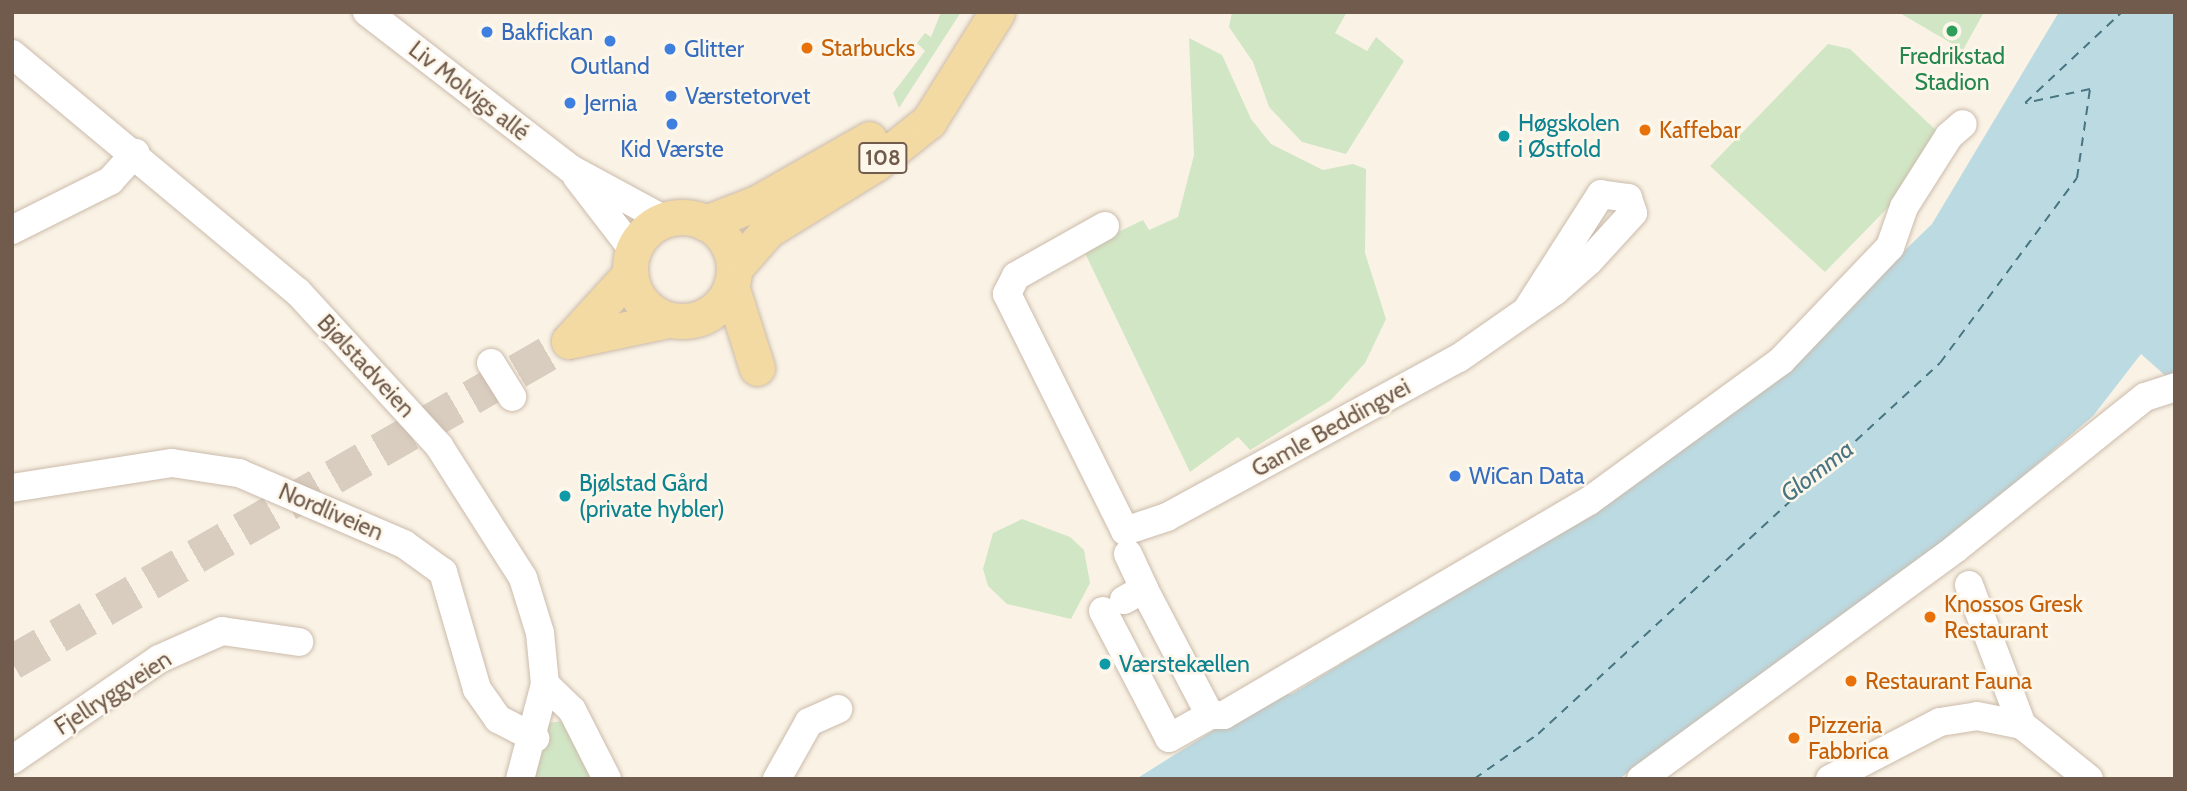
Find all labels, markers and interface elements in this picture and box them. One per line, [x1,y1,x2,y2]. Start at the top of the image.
place label: Bakfickan [501,18,593,46]
marker: Fredrikstad Stadion [1944,23,1960,39]
marker: Bakfickan [479,24,495,40]
marker: Outland [602,33,618,49]
place label: Starbucks [821,34,915,62]
street label: Liv Molvigs allé [403,35,535,147]
place label: Glitter [684,35,744,63]
marker: Starbucks [799,40,815,56]
marker: Glitter [662,41,678,57]
place label: Fredrikstad Stadion [1899,42,2005,96]
place label: Outland [570,52,650,80]
place label: Værstetorvet [685,82,810,110]
marker: Værstetorvet [663,88,679,104]
place label: Jernia [584,89,637,117]
marker: Jernia [562,95,578,111]
place label: Høgskolen i Østfold [1518,109,1620,163]
marker: Kid Værste [664,116,680,132]
place label: Kaffebar [1659,116,1741,144]
marker: Kaffebar [1637,122,1653,138]
marker: Høgskolen i Østfold [1496,128,1512,144]
place label: Kid Værste [620,135,724,163]
road number: 108 [857,140,909,176]
street label: Bjølstadveien [312,309,420,423]
street label: Gamle Beddingvei [1247,373,1415,483]
water label: Glomma [1775,434,1859,508]
place label: WiCan Data [1469,462,1585,490]
marker: WiCan Data [1447,468,1463,484]
place label: Bjølstad Gård (private hybler) [579,469,725,523]
street label: Nordliveien [275,478,387,546]
marker: Bjølstad Gård (private hybler) [557,488,573,504]
place label: Knossos Gresk Restaurant [1944,590,2083,644]
marker: Knossos Gresk Restaurant [1922,609,1938,625]
street label: Fjellryggveien [50,645,176,741]
place label: Værstekællen [1119,650,1250,678]
marker: Værstekællen [1097,656,1113,672]
place label: Restaurant Fauna [1865,667,2032,695]
marker: Restaurant Fauna [1843,673,1859,689]
place label: Pizzeria Fabbrica [1808,711,1889,765]
marker: Pizzeria Fabbrica [1786,730,1802,746]

